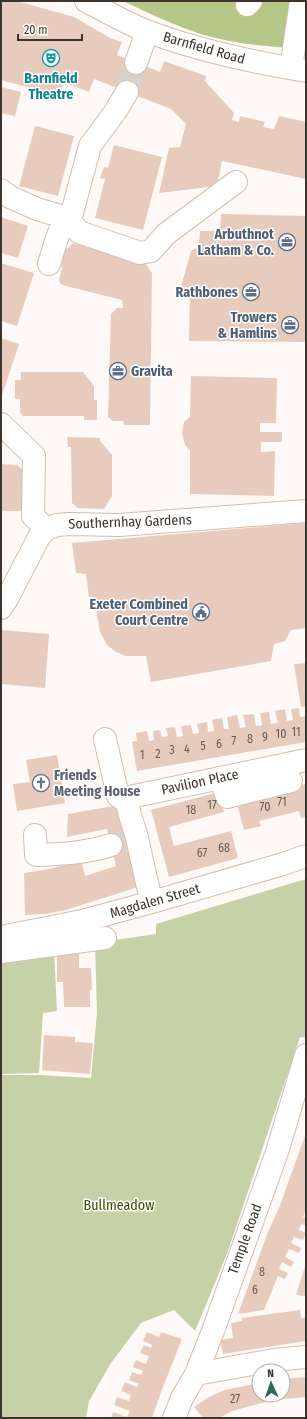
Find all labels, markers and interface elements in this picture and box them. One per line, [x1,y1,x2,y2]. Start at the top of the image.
scale bar [18,16,82,42]
text: 20 m [24,23,48,37]
street label: Barnfield Road [161,28,247,68]
theatre icon: Barnfield Theatre [41,48,61,68]
place label: Barnfield Theatre [24,70,78,103]
place label: Arbuthnot Latham & Co. [198,226,275,259]
office icon: Arbuthnot Latham & Co. [277,232,297,252]
office icon: Rathbones [241,282,261,302]
place label: Rathbones [175,284,238,301]
place label: Trowers & Hamlins [217,309,277,342]
office icon: Trowers & Hamlins [280,315,300,335]
office icon: Gravita [108,361,128,381]
place label: Gravita [131,363,173,380]
street label: Southernhay Gardens [68,511,192,533]
place label: Exeter Combined Court Centre [90,596,188,629]
public building icon: Exeter Combined Court Centre [191,602,211,622]
house number: 11 [291,725,301,739]
house number: 10 [276,727,286,741]
house number: 9 [262,730,268,744]
house number: 8 [247,732,253,746]
house number: 7 [232,734,237,748]
house number: 6 [216,737,222,751]
house number: 5 [200,739,206,753]
house number: 4 [184,742,190,756]
house number: 3 [169,743,175,757]
house number: 2 [155,747,161,761]
house number: 1 [140,748,144,762]
street label: Pavilion Place [160,766,240,798]
place label: Friends Meeting House [54,767,140,800]
church icon: Friends Meeting House [31,773,51,793]
house number: 71 [277,795,287,809]
house number: 17 [207,798,217,812]
house number: 70 [260,800,270,814]
house number: 18 [186,803,196,817]
house number: 68 [218,841,230,855]
house number: 67 [197,846,207,860]
street label: Magdalen Street [108,880,202,922]
park label: Bullmeadow [84,1197,154,1214]
street label: Temple Road [224,1201,266,1277]
house number: 8 [259,1265,265,1279]
house number: 6 [252,1283,258,1297]
north arrow [251,1363,291,1403]
text: N [267,1367,274,1380]
house number: 27 [230,1392,240,1406]

